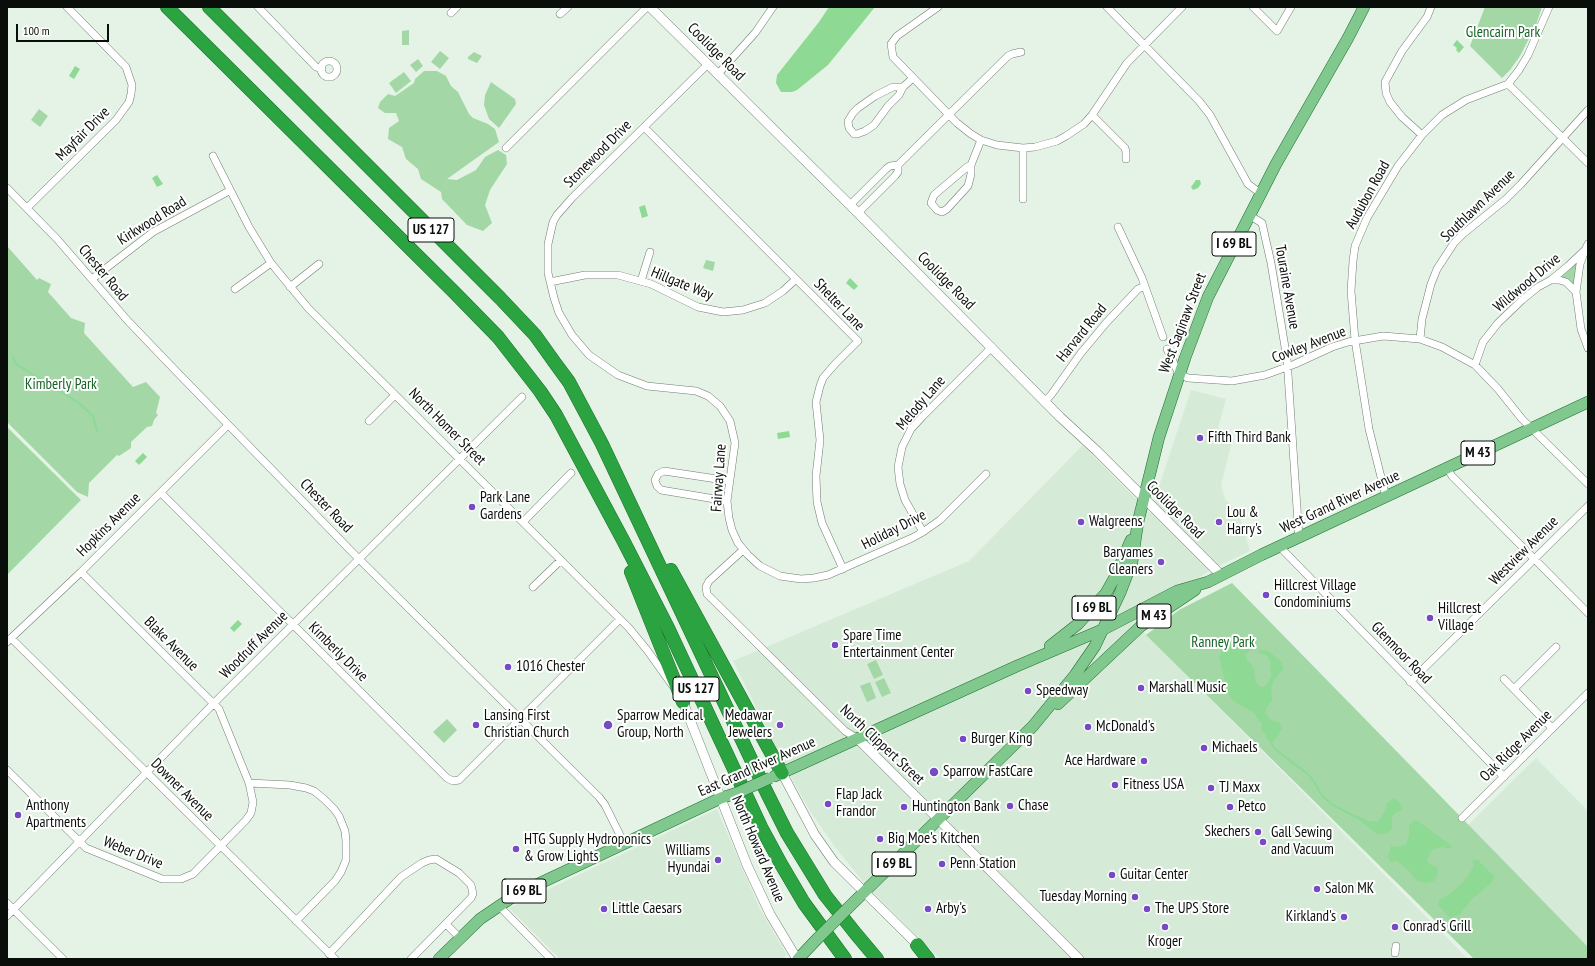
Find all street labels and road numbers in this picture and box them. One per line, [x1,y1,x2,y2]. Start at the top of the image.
street label: Coolidge Road [683,19,749,85]
street label: Mayfair Drive [52,103,114,165]
street label: Stonewood Drive [560,116,636,192]
street label: Audubon Road [1342,158,1394,232]
street label: Southlawn Avenue [1437,166,1519,246]
street label: Kirkwood Road [114,193,190,249]
road number: US 127 [408,218,454,242]
road number: I 69 BL [1212,232,1256,256]
street label: Chester Road [74,241,132,305]
street label: Touraine Avenue [1271,243,1303,331]
street label: Coolidge Road [913,248,979,314]
street label: Wildwood Drive [1490,250,1564,316]
street label: Hillgate Way [648,263,716,305]
street label: West Saginaw Street [1156,270,1210,376]
street label: Shelter Lane [810,275,868,335]
street label: Harvard Road [1053,300,1111,366]
street label: Cowley Avenue [1269,323,1349,367]
street label: Melody Lane [893,372,949,434]
street label: North Homer Street [405,385,489,469]
road number: M 43 [1461,441,1495,465]
street label: Fairway Lane [708,443,730,513]
street label: West Grand River Avenue [1277,466,1403,538]
street label: Chester Road [296,475,356,537]
street label: Coolidge Road [1142,477,1208,543]
street label: Hopkins Avenue [73,489,145,561]
street label: Holiday Drive [859,506,929,554]
street label: Westview Avenue [1486,513,1562,589]
road number: I 69 BL [1072,596,1116,620]
road number: M 43 [1137,604,1171,628]
street label: Woodruff Avenue [216,607,292,683]
street label: Blake Avenue [140,613,202,675]
street label: Kimberly Drive [304,618,372,686]
street label: Glenmoor Road [1367,618,1435,688]
road number: US 127 [673,677,719,701]
street label: North Clippert Street [836,701,928,789]
street label: Oak Ridge Avenue [1476,706,1556,786]
street label: East Grand River Avenue [696,733,818,801]
street label: Downer Avenue [147,755,217,825]
street label: North Howard Avenue [727,793,789,905]
street label: Weber Drive [100,833,166,873]
road number: I 69 BL [872,852,916,876]
road number: I 69 BL [502,879,546,903]

